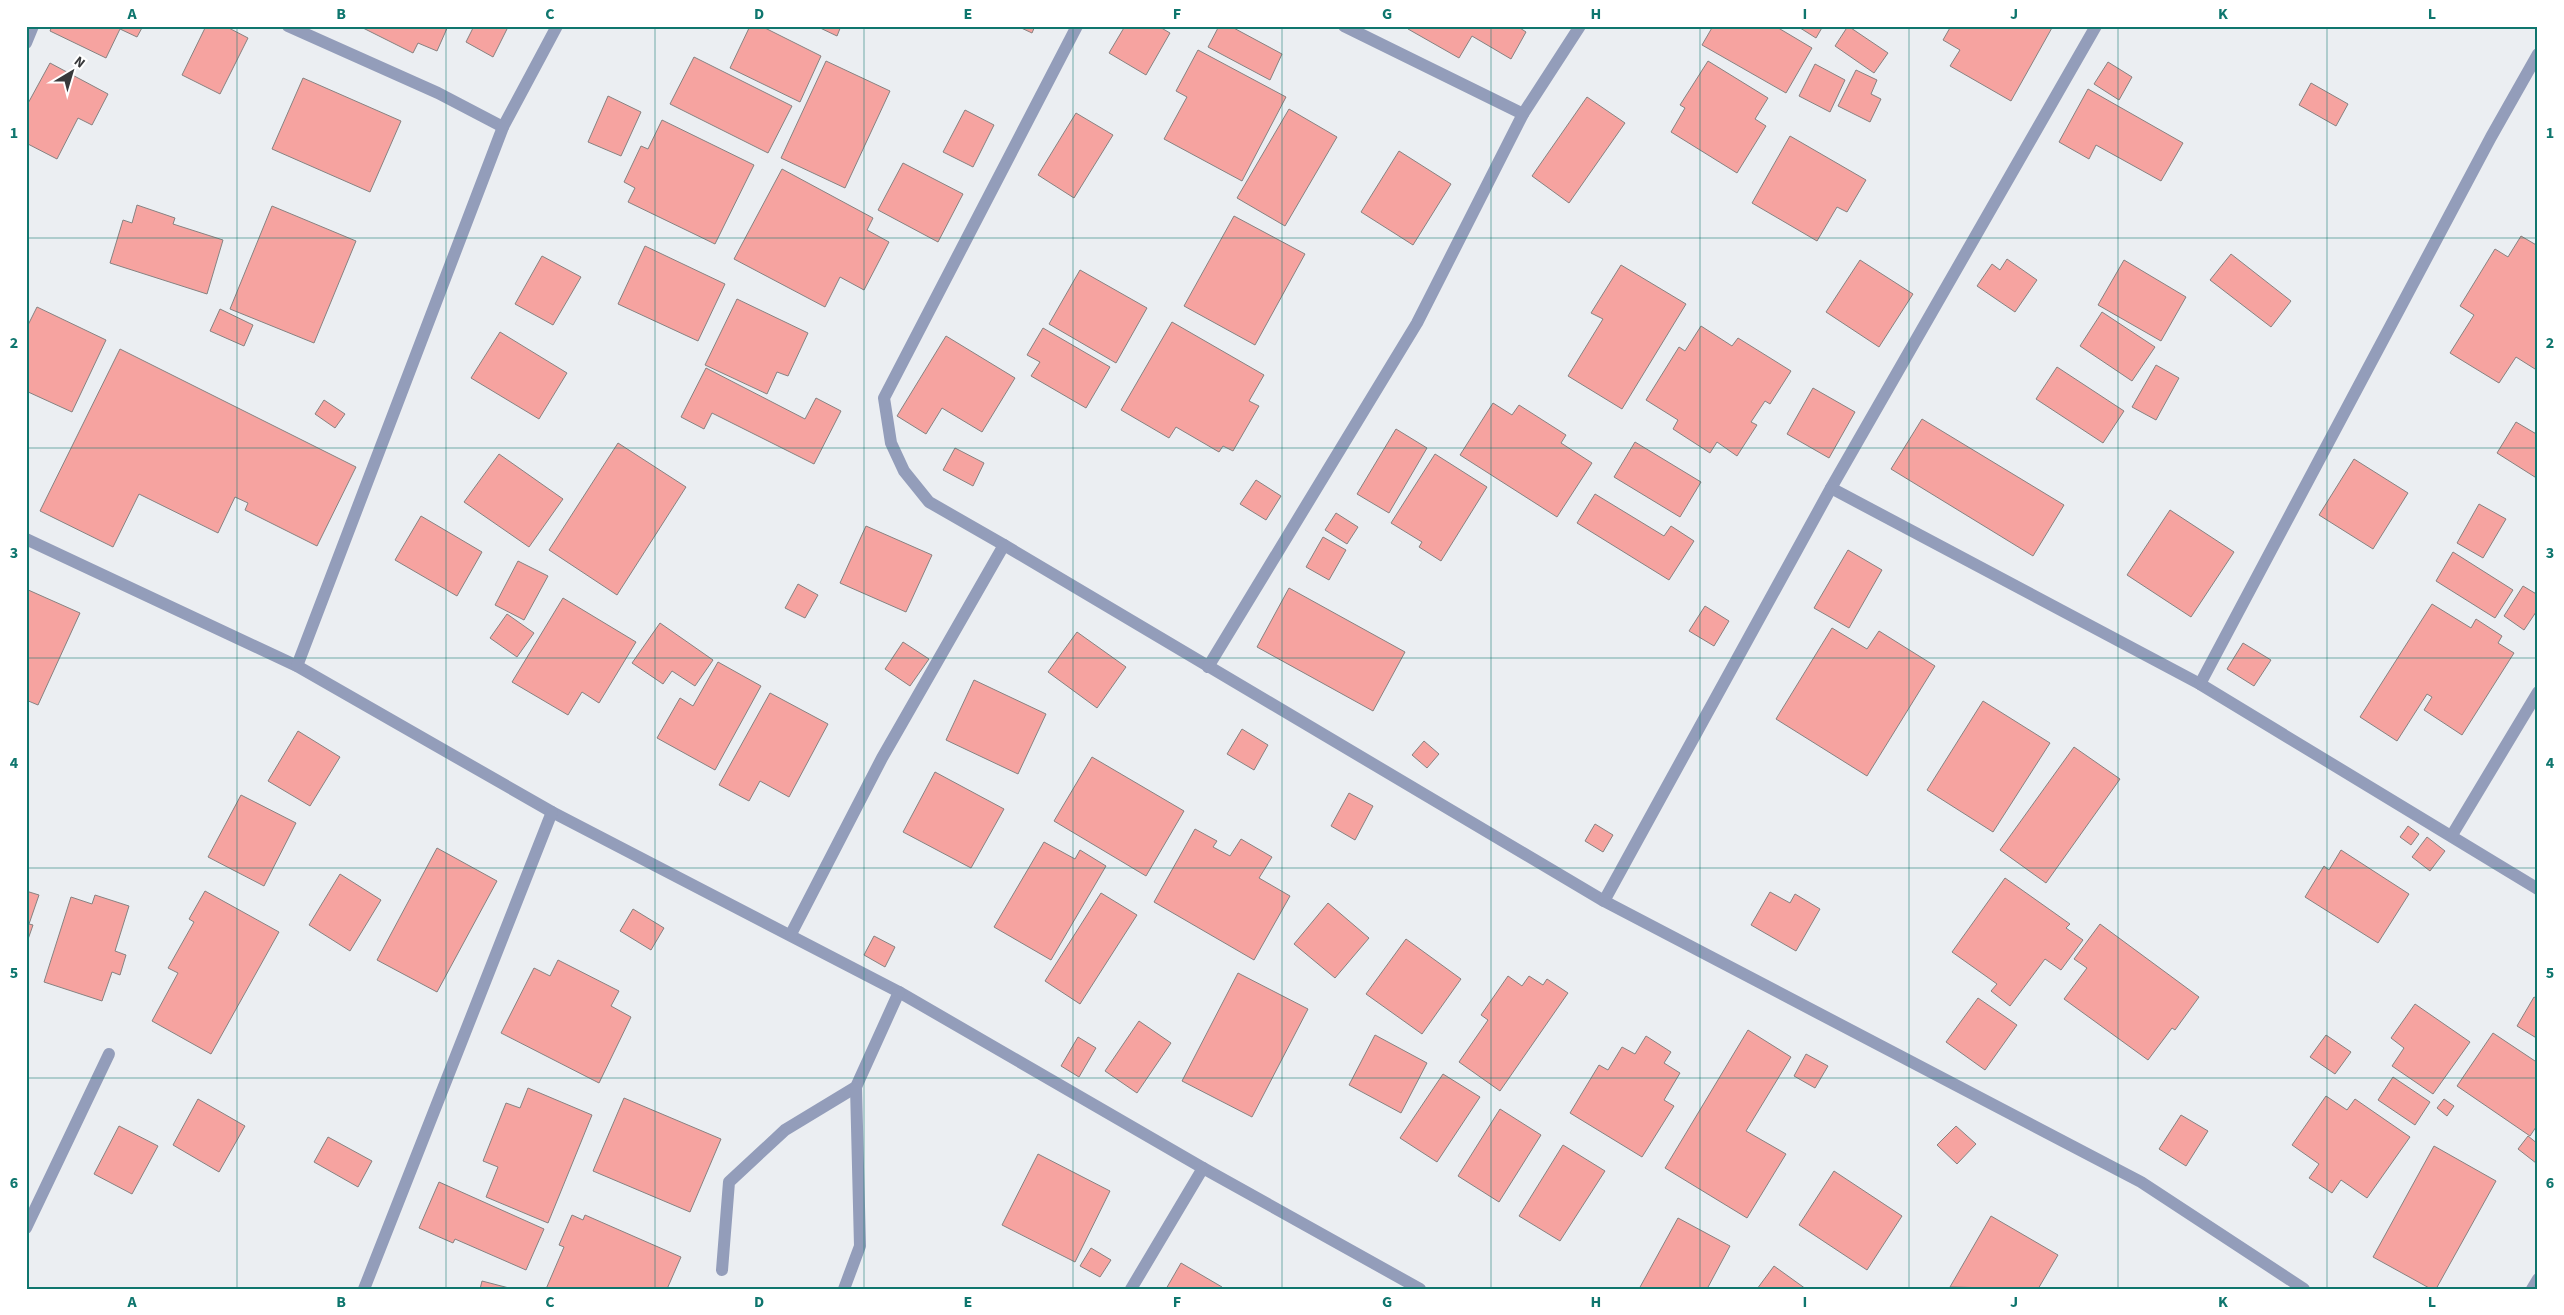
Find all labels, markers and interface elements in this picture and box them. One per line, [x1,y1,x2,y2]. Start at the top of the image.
text: A [126,3,137,25]
text: B [336,3,346,25]
text: C [545,3,555,25]
text: D [754,3,764,25]
text: E [964,3,972,25]
text: F [1173,3,1181,25]
text: G [1382,3,1392,25]
text: H [1591,3,1601,25]
text: I [1803,3,1807,25]
text: J [2010,3,2018,25]
text: K [2218,3,2228,25]
text: L [2428,3,2436,25]
north arrow [48,48,98,98]
text: N [70,52,89,73]
text: 1 [10,122,18,144]
text: 1 [2546,122,2554,144]
text: 2 [10,332,18,354]
text: 2 [2546,332,2554,354]
text: 3 [10,542,18,564]
text: 3 [2546,542,2554,564]
text: 4 [10,752,19,774]
text: 4 [2546,752,2555,774]
text: 5 [10,962,18,984]
text: 5 [2546,962,2554,984]
text: 6 [10,1172,18,1194]
text: 6 [2546,1172,2554,1194]
text: A [126,1291,137,1313]
text: B [336,1291,346,1313]
text: C [545,1291,555,1313]
text: D [754,1291,764,1313]
text: E [964,1291,972,1313]
text: F [1173,1291,1181,1313]
text: G [1382,1291,1392,1313]
text: H [1591,1291,1601,1313]
text: I [1803,1291,1807,1313]
text: J [2010,1291,2018,1313]
text: K [2218,1291,2228,1313]
text: L [2428,1291,2436,1313]

